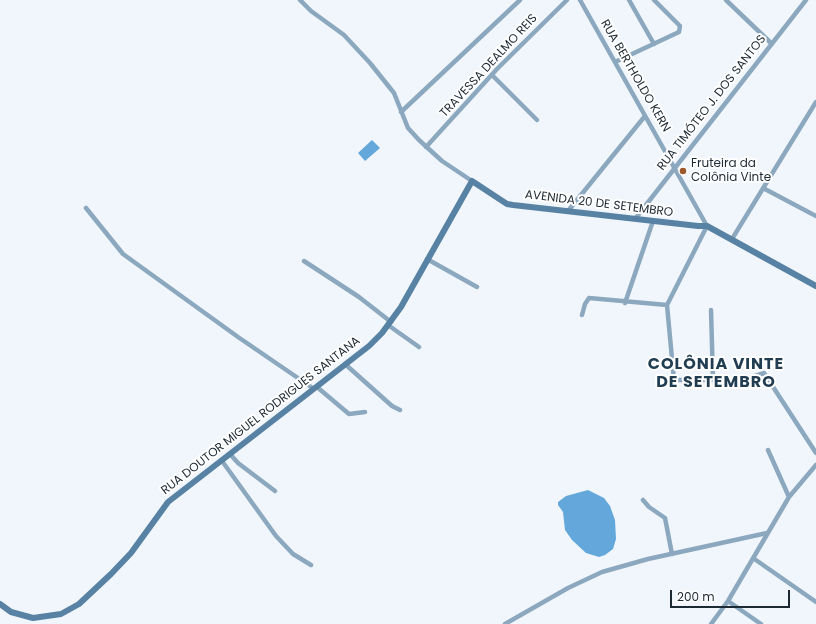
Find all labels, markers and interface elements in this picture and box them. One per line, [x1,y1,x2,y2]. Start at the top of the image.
street label: TRAVESSA DEALMO REIS [437,11,541,121]
street label: RUA BERTHOLDO KERN [597,17,673,135]
street label: RUA TIMÓTEO J. DOS SANTOS [655,32,769,174]
place label: Fruteira da Colônia Vinte [691,157,771,185]
marker: Fruteira da Colônia Vinte [678,166,688,176]
street label: AVENIDA 20 DE SETEMBRO [524,188,674,220]
street label: RUA DOUTOR MIGUEL RODRIGUES SANTANA [159,334,363,498]
district label: COLÔNIA VINTE DE SETEMBRO [648,355,784,393]
scale bar [672,582,792,608]
text: 200 m [677,588,715,605]

